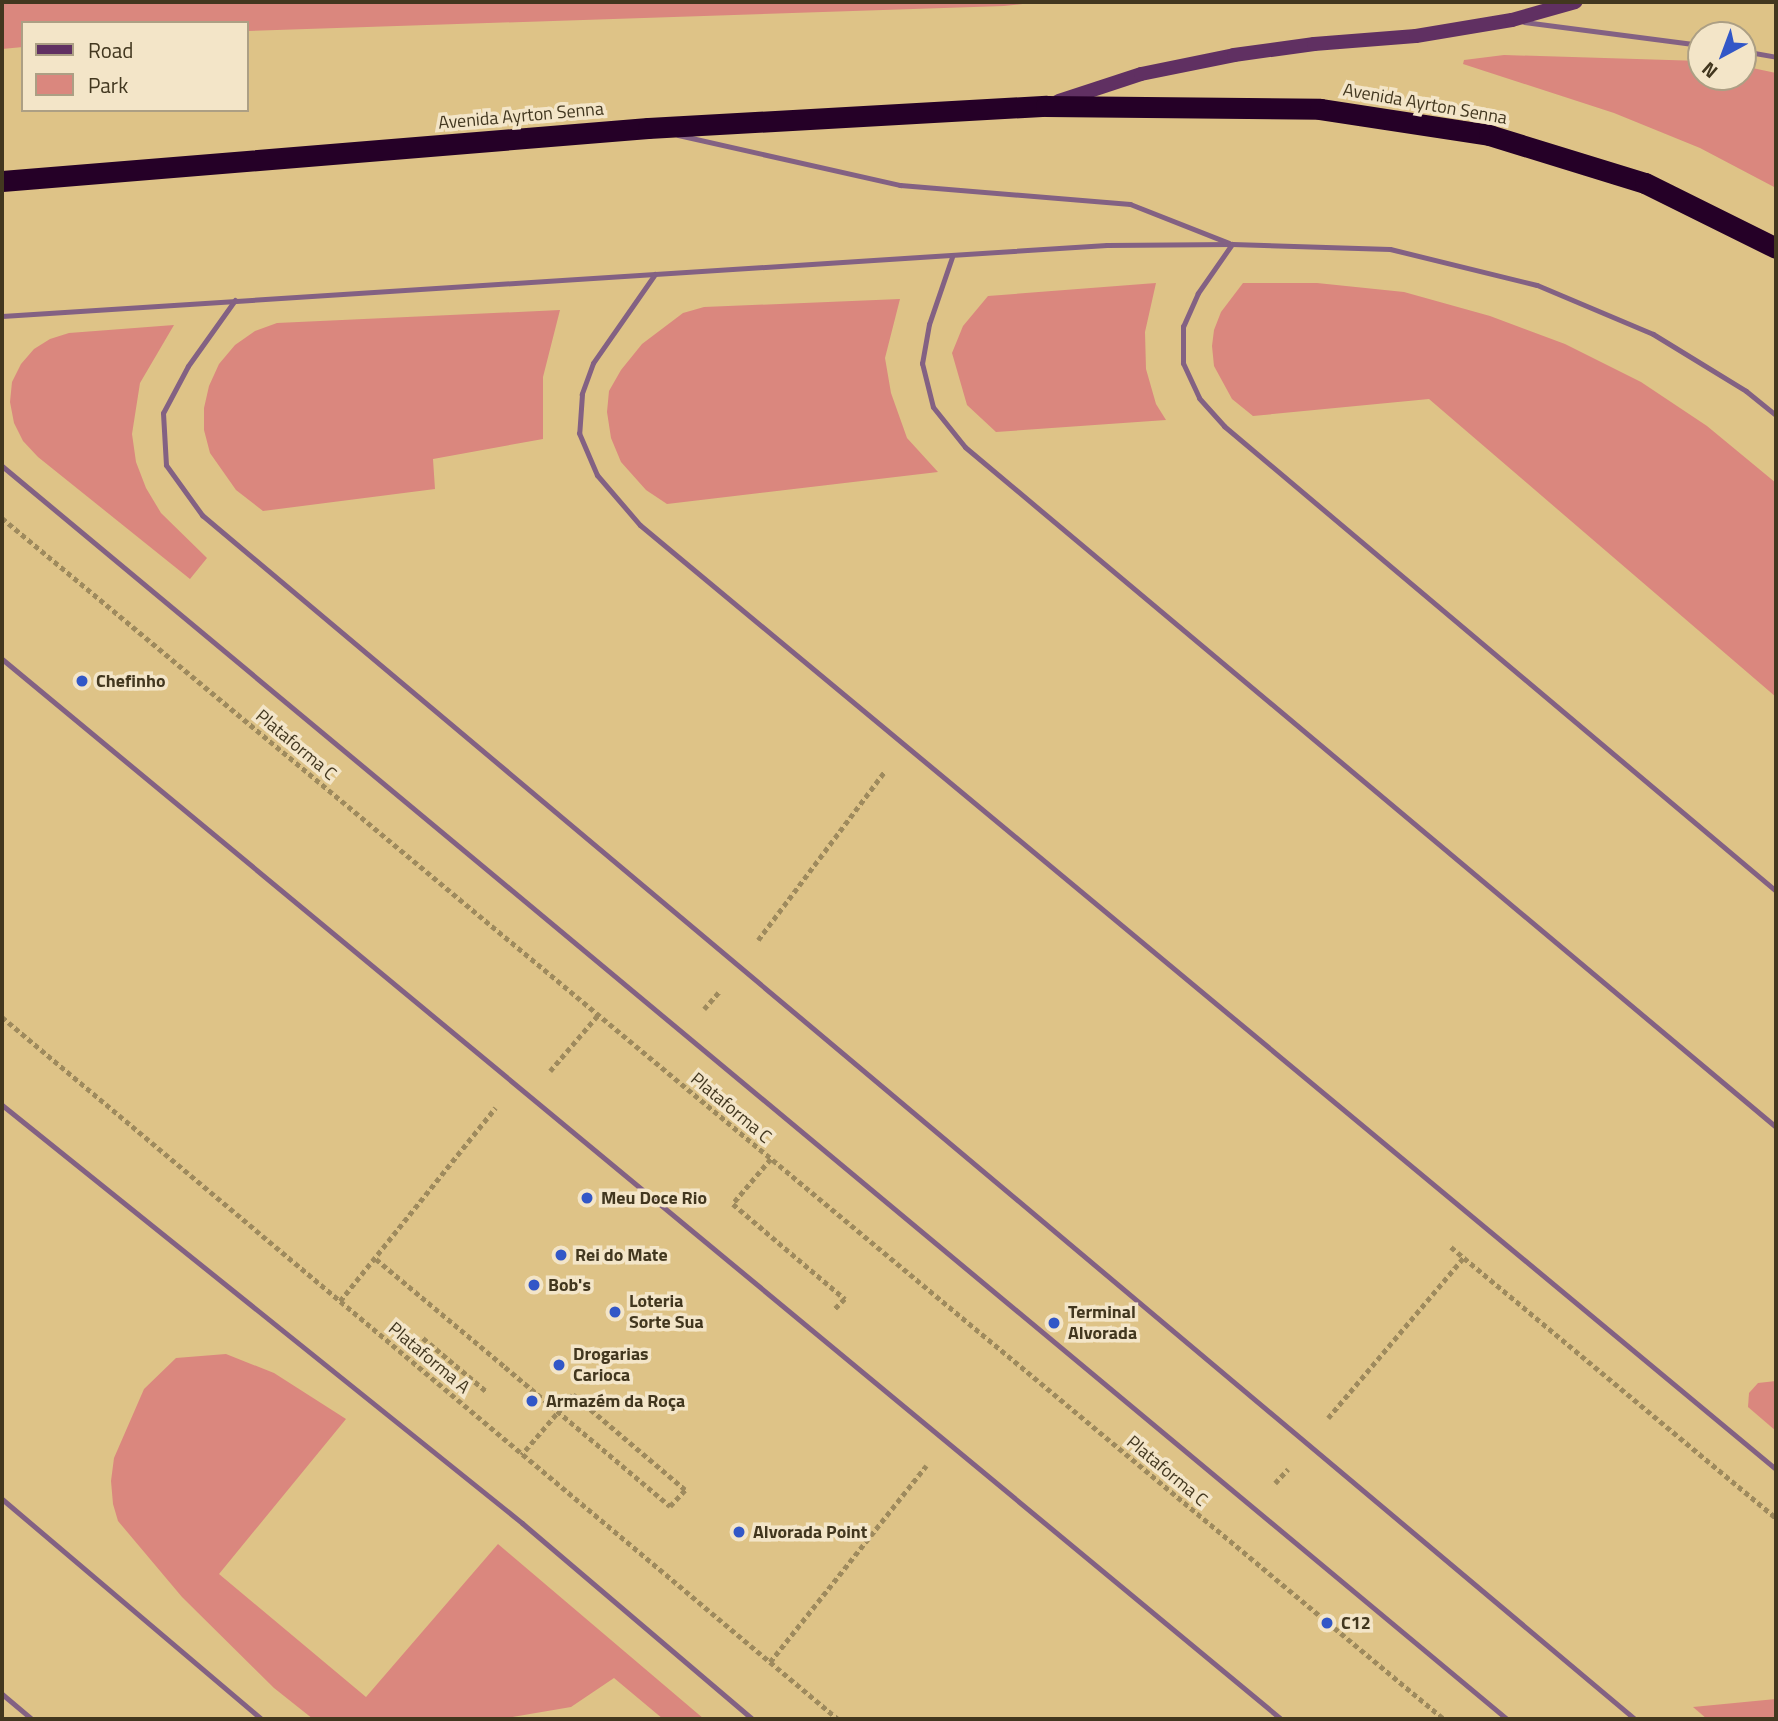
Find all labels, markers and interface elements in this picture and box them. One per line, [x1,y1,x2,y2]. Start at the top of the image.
legend [21,21,248,112]
north arrow [1687,21,1757,91]
text: Road [88,34,133,66]
text: N [1695,55,1724,86]
text: Park [88,69,128,101]
street label: Avenida Ayrton Senna [1341,79,1509,129]
street label: Avenida Ayrton Senna [437,98,605,134]
place label: Chefinho [96,670,165,692]
marker: Chefinho [74,673,90,689]
street label: Plataforma C [251,705,341,785]
street label: Plataforma C [686,1068,776,1148]
place label: Meu Doce Rio [601,1187,707,1209]
marker: Meu Doce Rio [579,1190,595,1206]
place label: Rei do Mate [575,1244,668,1266]
marker: Rei do Mate [553,1247,569,1263]
place label: Bob's [548,1274,591,1296]
marker: Bob's [526,1277,542,1293]
place label: Loteria Sorte Sua [629,1291,704,1334]
place label: Terminal Alvorada [1068,1302,1137,1344]
marker: Loteria Sorte Sua [607,1304,623,1320]
marker: Terminal Alvorada [1046,1315,1062,1331]
street label: Plataforma A [384,1318,474,1398]
place label: Drogarias Carioca [573,1344,649,1386]
marker: Drogarias Carioca [551,1357,567,1373]
place label: Armazém da Roça [546,1390,685,1412]
marker: Armazém da Roça [524,1393,540,1409]
street label: Plataforma C [1122,1431,1212,1511]
place label: Alvorada Point [753,1521,867,1543]
marker: Alvorada Point [731,1524,747,1540]
place label: C12 [1341,1612,1371,1634]
marker: C12 [1319,1615,1335,1631]

